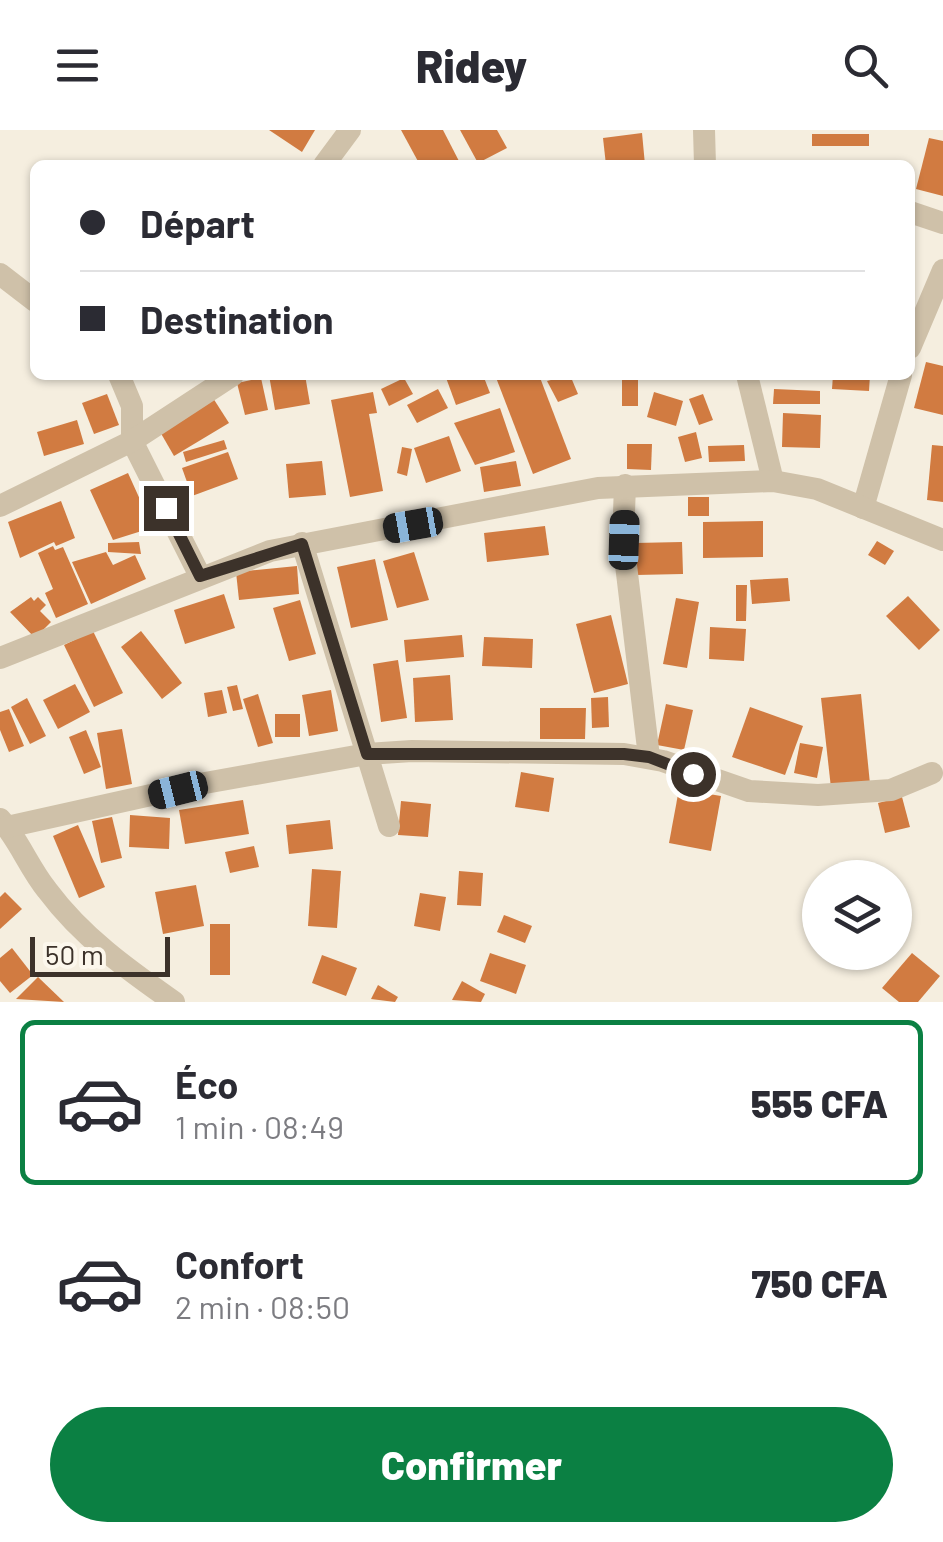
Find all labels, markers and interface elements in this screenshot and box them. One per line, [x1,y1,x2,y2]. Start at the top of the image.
icon: menu [50,38,105,93]
text: Ridey [416,38,527,92]
icon: search [838,38,893,93]
text: Départ [140,200,255,246]
text: Destination [140,296,334,342]
route end [144,486,189,531]
car [381,505,445,545]
car [608,509,640,571]
route start [671,752,716,797]
car [145,768,211,812]
map controls [802,860,912,970]
button: layers [802,860,912,970]
scale bar [30,932,170,976]
text: 50 m [45,937,104,971]
icon: car [55,1058,145,1148]
text: Éco [175,1061,239,1107]
text: 555 CFA [751,1080,888,1126]
text: 1 min · 08:49 [175,1107,344,1145]
icon: car [55,1238,145,1328]
text: Confort [175,1241,304,1287]
text: 750 CFA [751,1260,888,1306]
text: 2 min · 08:50 [175,1287,350,1325]
button: Confirmer [50,1407,893,1522]

